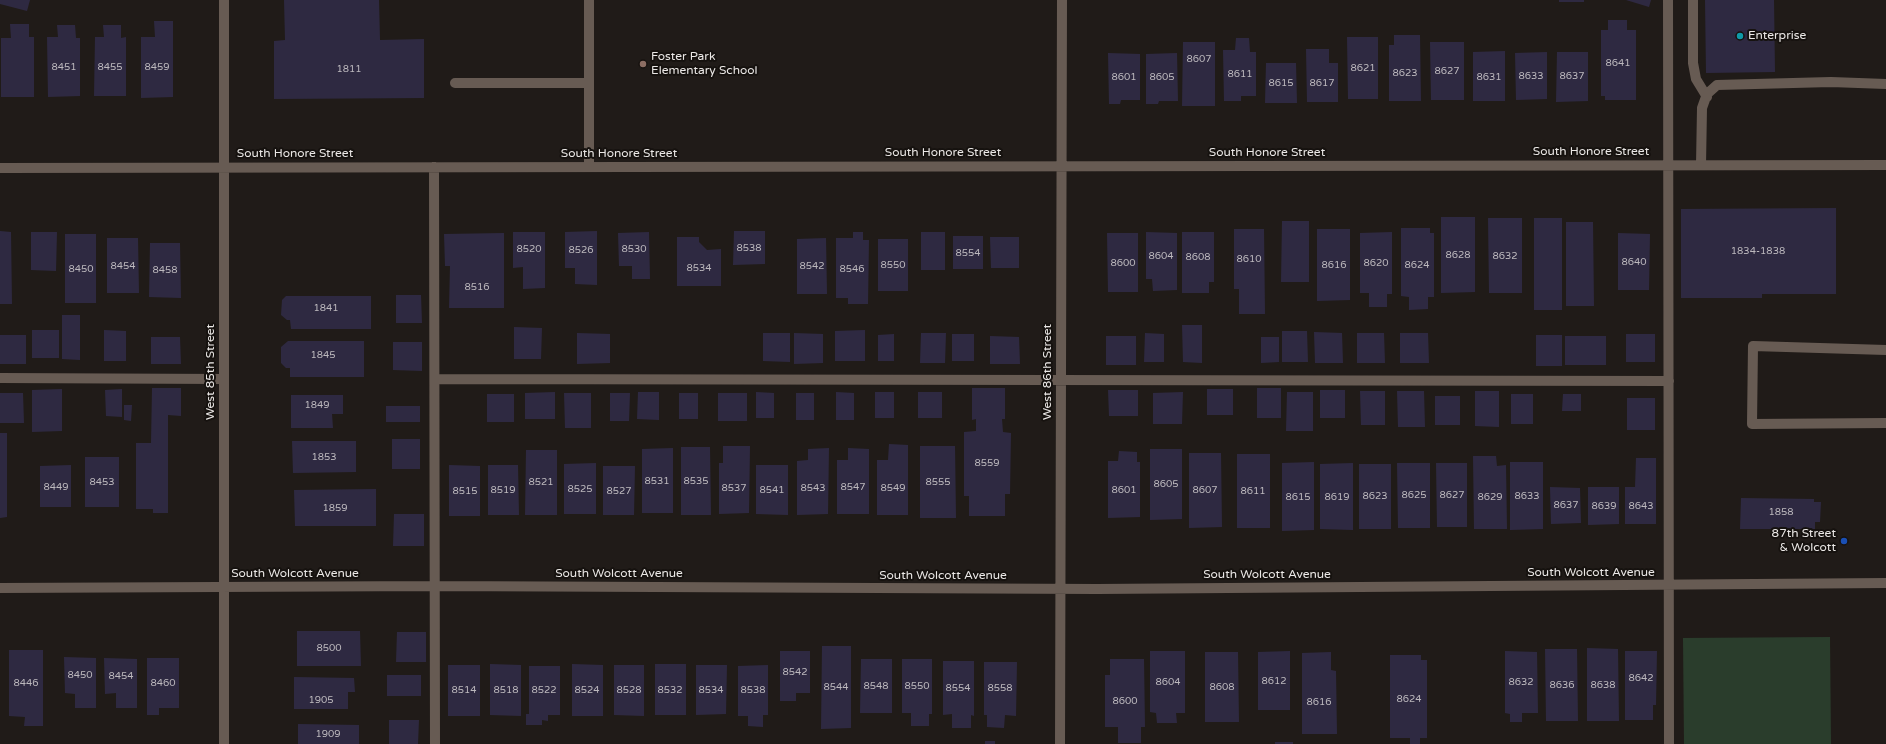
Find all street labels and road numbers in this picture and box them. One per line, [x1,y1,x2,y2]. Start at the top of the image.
street label: South Honore Street [1533,145,1649,159]
street label: South Honore Street [885,146,1001,160]
street label: South Honore Street [1209,146,1325,160]
street label: South Honore Street [237,147,353,161]
street label: South Honore Street [561,147,677,161]
street label: West 85th Street [204,324,218,420]
street label: West 86th Street [1041,324,1055,420]
street label: South Wolcott Avenue [1527,566,1655,580]
street label: South Wolcott Avenue [231,567,359,581]
street label: South Wolcott Avenue [555,567,683,581]
street label: South Wolcott Avenue [1203,568,1331,582]
street label: South Wolcott Avenue [879,569,1007,583]

